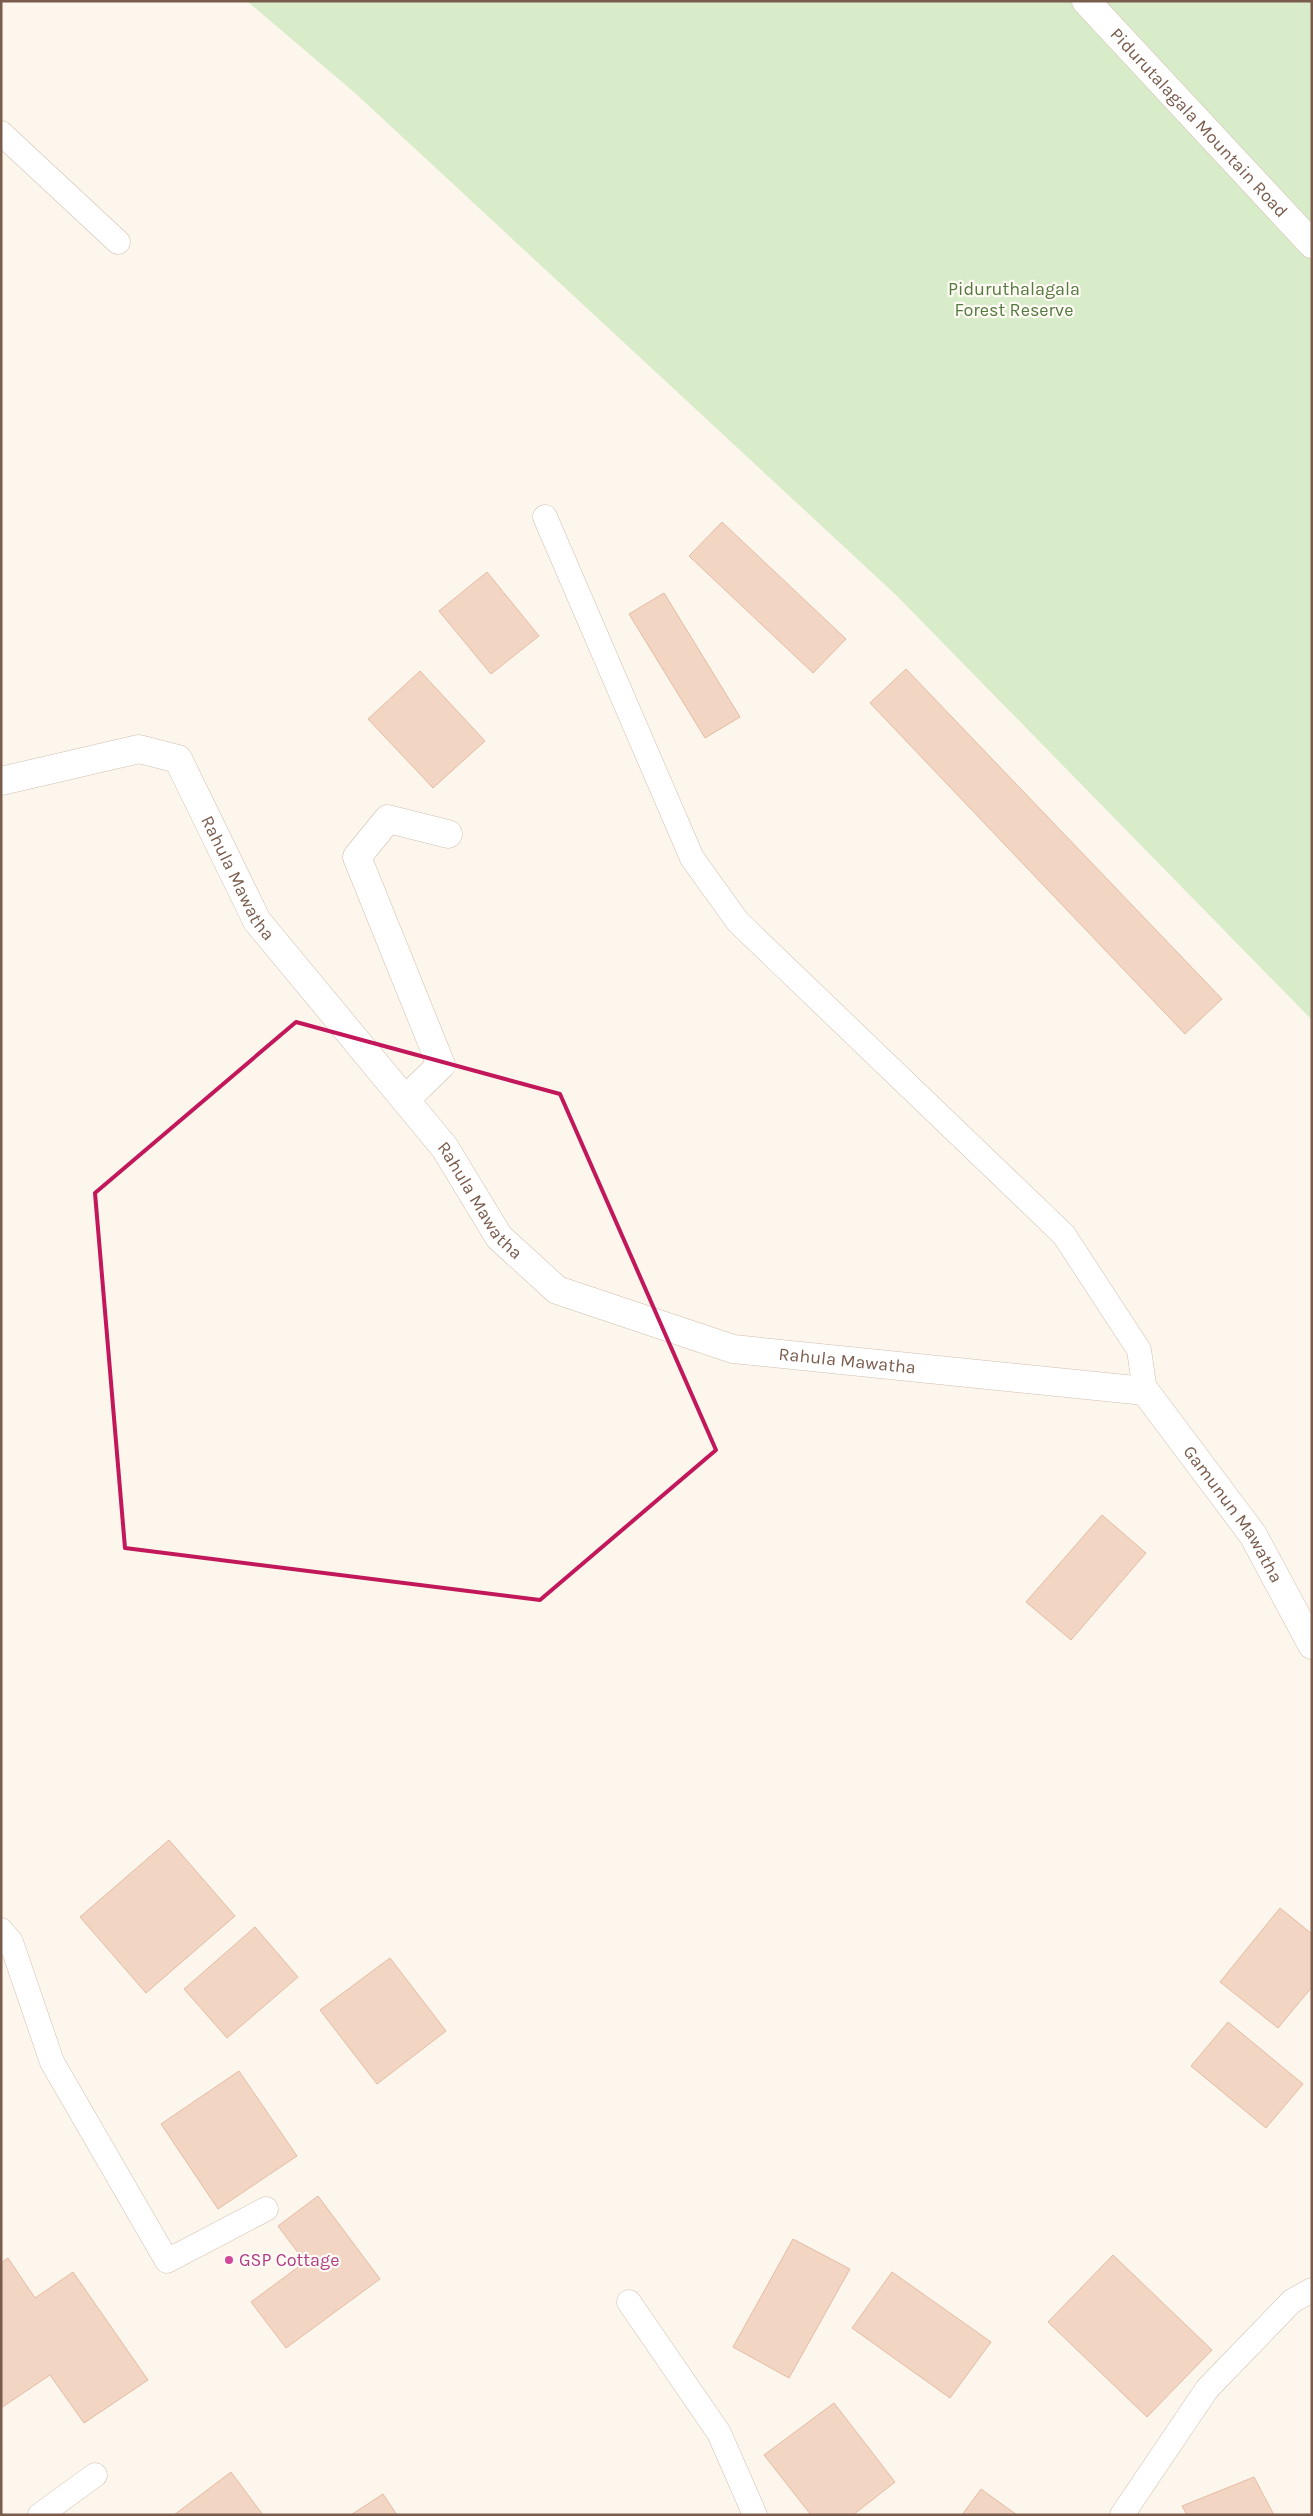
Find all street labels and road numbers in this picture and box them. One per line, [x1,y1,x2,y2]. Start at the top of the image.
street label: Pidurutalagala Mountain Road [1106,23,1293,222]
street label: Rahula Mawatha [196,812,279,945]
street label: Rahula Mawatha [433,1137,527,1264]
street label: Rahula Mawatha [778,1343,917,1379]
street label: Gamunun Mawatha [1179,1441,1288,1587]

